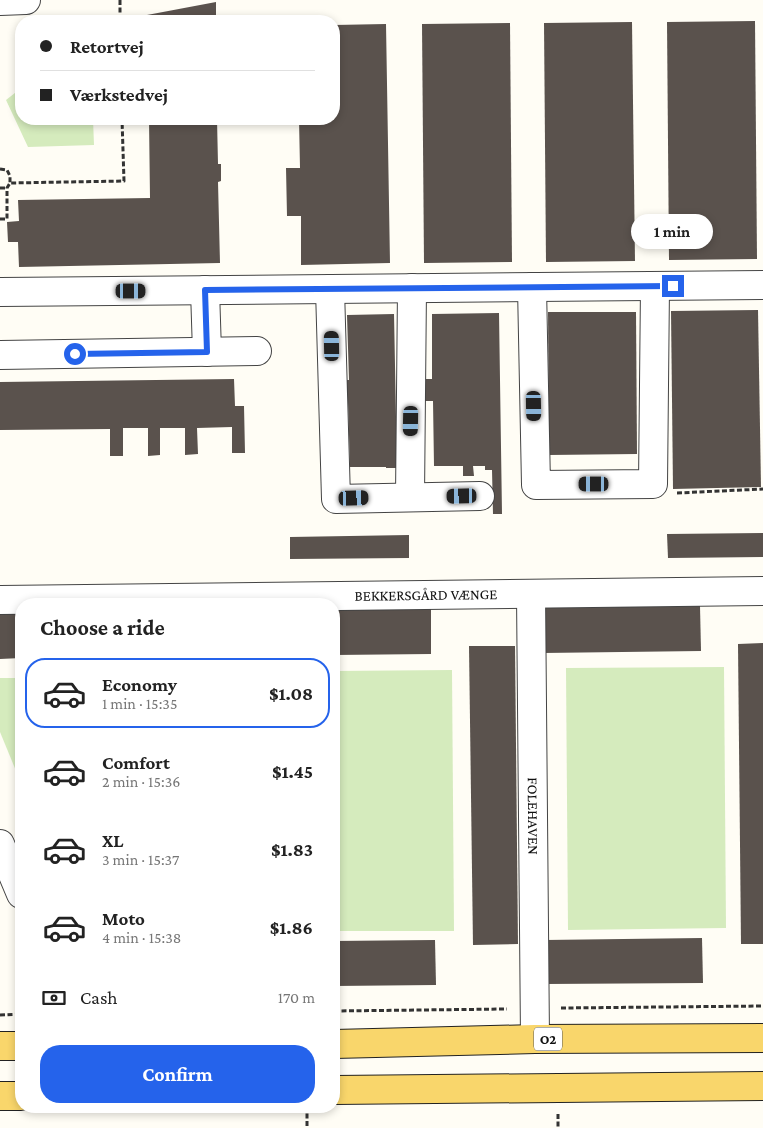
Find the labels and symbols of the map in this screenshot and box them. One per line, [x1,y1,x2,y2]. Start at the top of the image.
callout: 1 min [632,214,714,248]
route end [662,275,684,297]
car [116,284,146,299]
car [324,331,339,361]
route start [64,343,86,365]
car [526,391,541,421]
car [403,406,418,436]
car [579,477,609,492]
car [446,488,477,504]
car [338,490,369,506]
street label: BEKKERSGÅRD VÆNGE [354,586,498,604]
street label: FOLEHAVEN [525,777,541,855]
road number: O2 [534,1028,562,1050]

